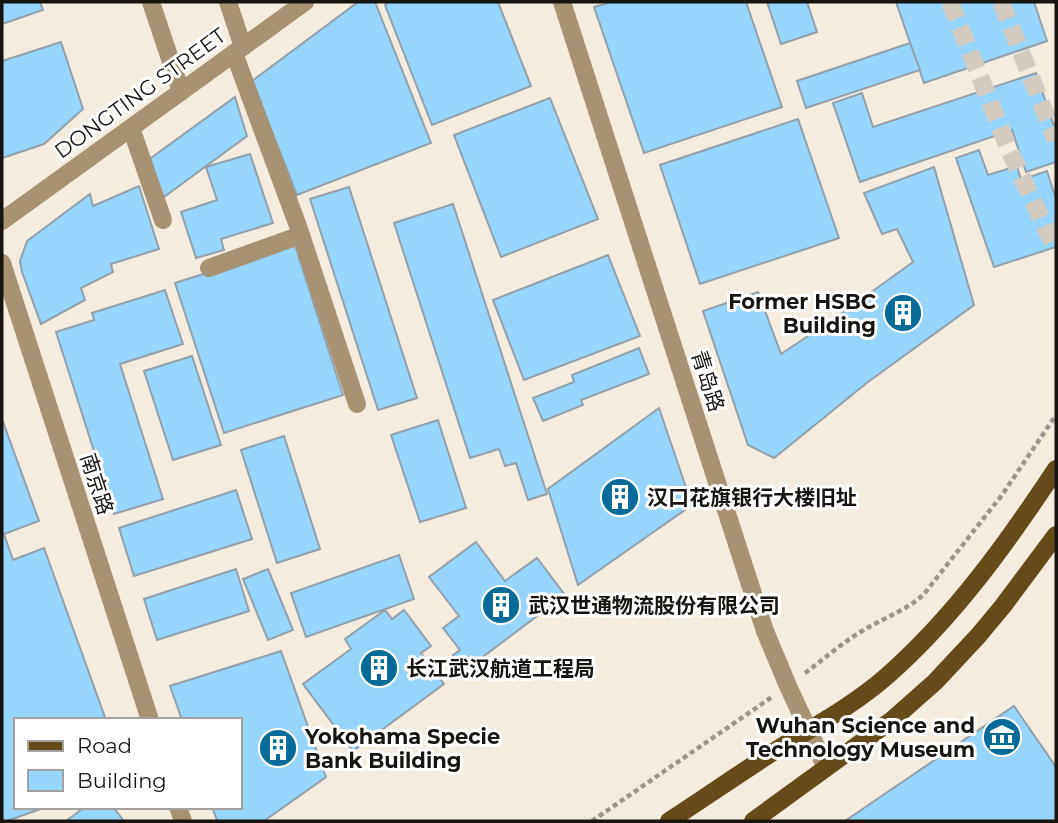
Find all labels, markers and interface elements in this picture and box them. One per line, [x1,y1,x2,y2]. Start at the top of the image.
street label: DONGTING STREET [49,22,231,164]
place label: Former HSBC Building [728,289,876,338]
building icon: Former HSBC Building [882,292,924,334]
street label: 青岛路 [686,347,730,415]
street label: 南京路 [75,450,119,518]
building icon: 汉口花旗银行大楼旧址 [599,476,641,518]
place label: 汉口花旗银行大楼旧址 [647,485,857,510]
building icon: 武汉世通物流股份有限公司 [480,584,522,626]
place label: 武汉世通物流股份有限公司 [528,593,780,618]
building icon: 长江武汉航道工程局 [358,647,400,689]
place label: 长江武汉航道工程局 [406,656,595,681]
place label: Wuhan Science and Technology Museum [746,713,975,762]
museum icon: Wuhan Science and Technology Museum [981,716,1023,758]
legend [14,718,242,809]
place label: Yokohama Specie Bank Building [304,724,500,773]
building icon: Yokohama Specie Bank Building [257,727,299,769]
text: Road [77,733,132,758]
text: Building [77,768,167,793]

